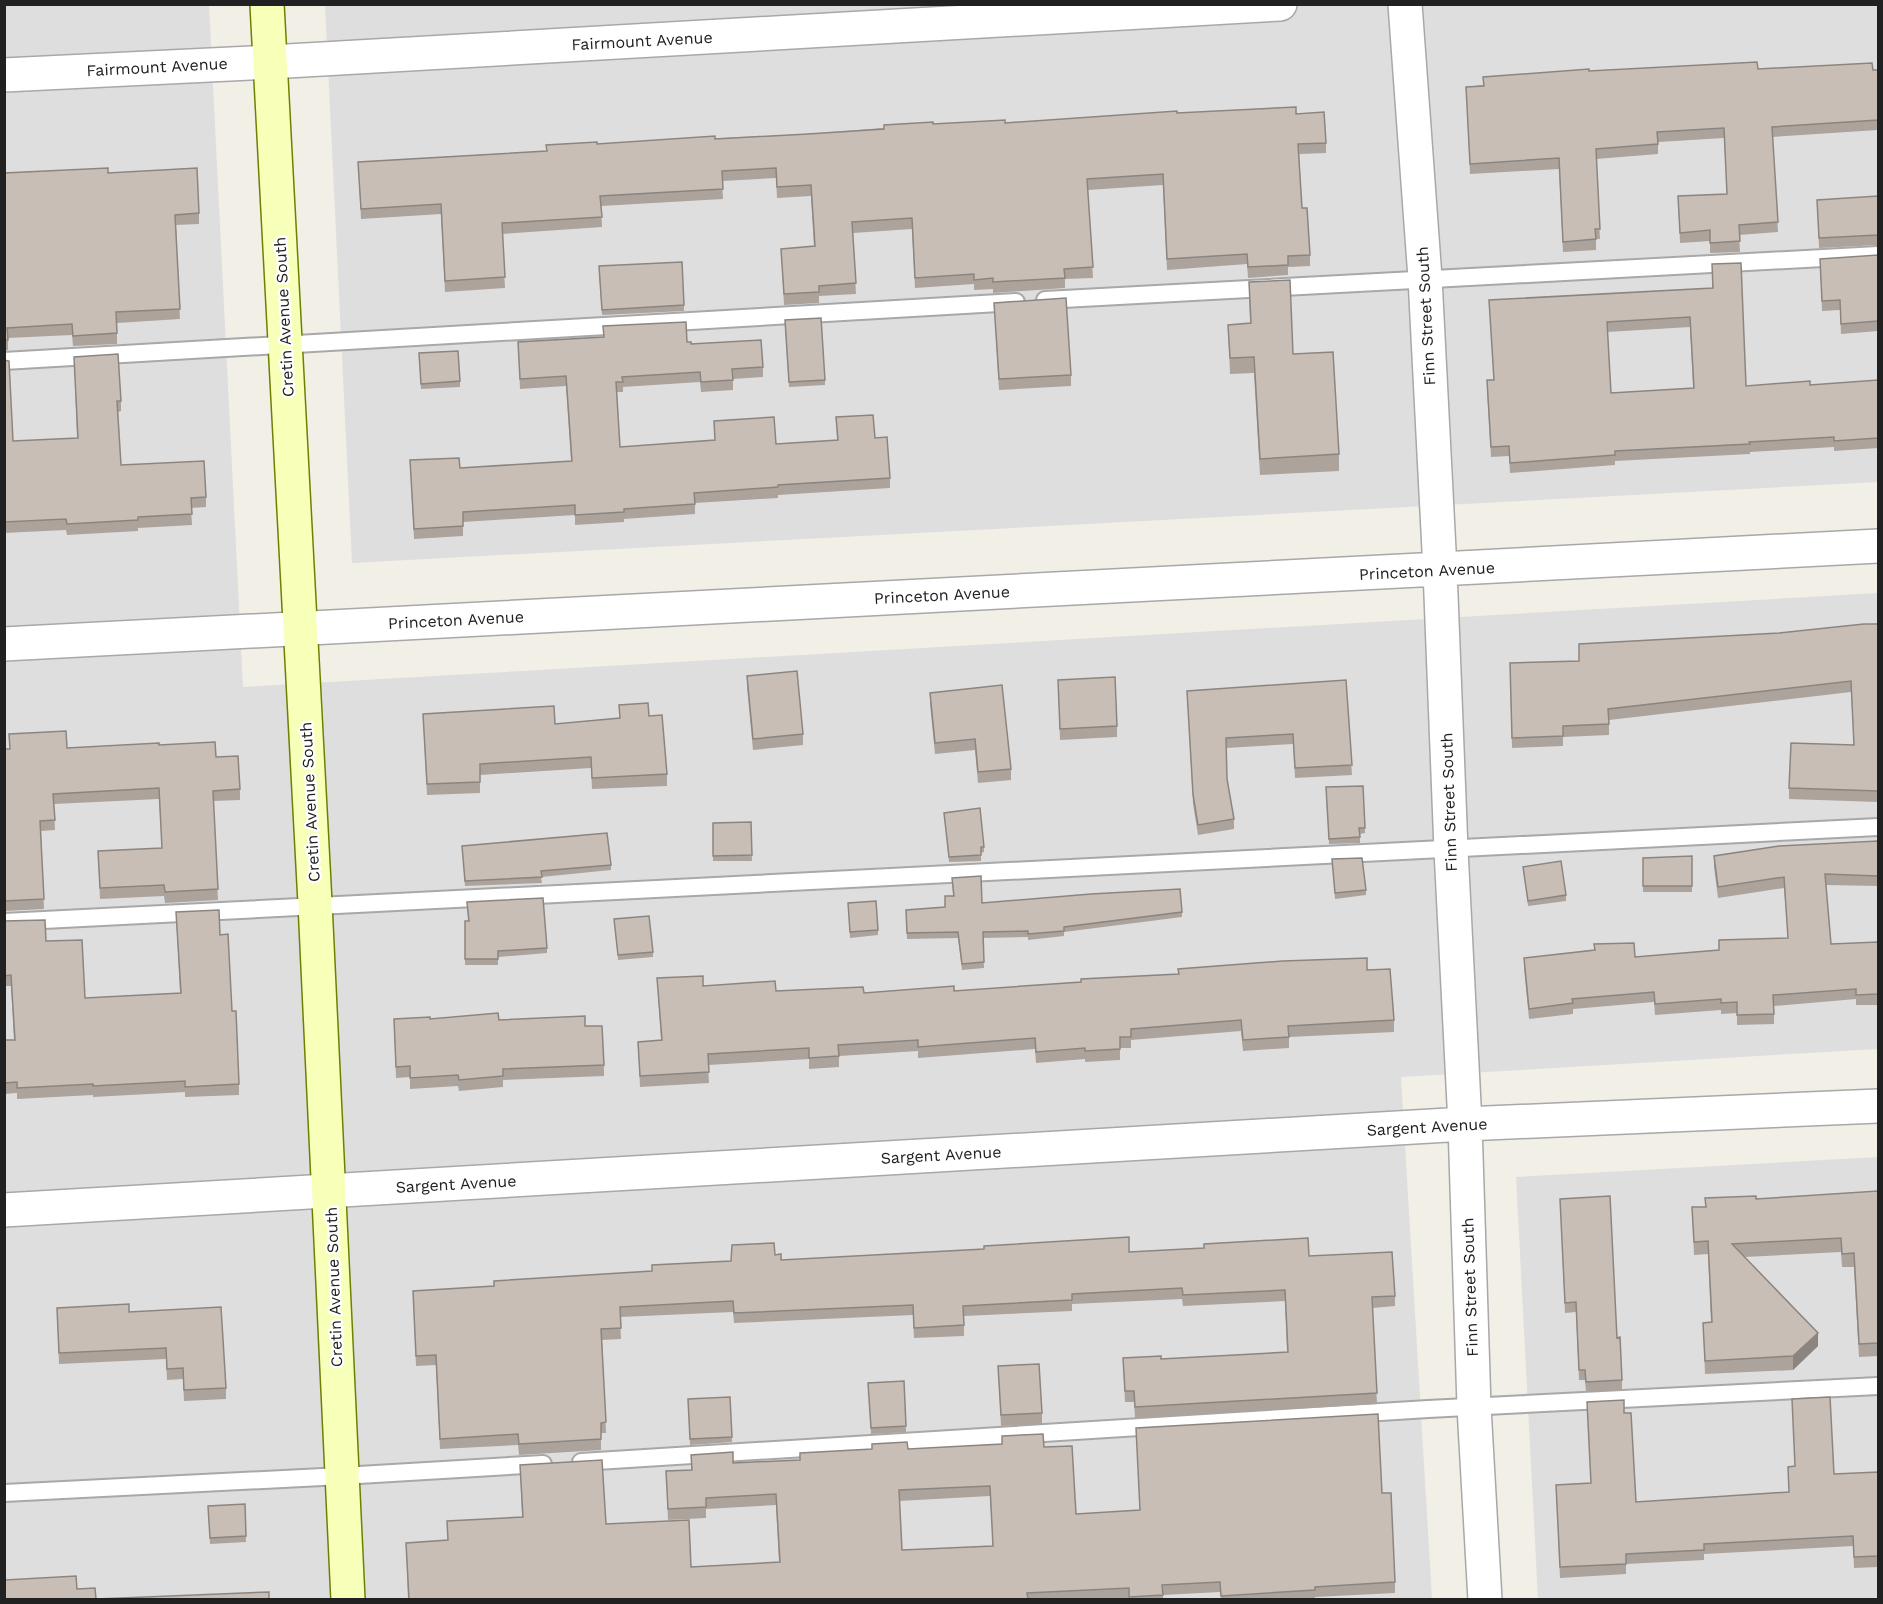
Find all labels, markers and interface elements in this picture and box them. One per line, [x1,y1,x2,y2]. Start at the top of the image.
street label: Fairmount Avenue [571,28,713,54]
street label: Fairmount Avenue [86,54,228,80]
street label: Cretin Avenue South [270,236,298,398]
street label: Finn Street South [1413,246,1439,386]
street label: Princeton Avenue [1359,558,1495,584]
street label: Princeton Avenue [874,582,1010,608]
street label: Princeton Avenue [388,607,524,633]
street label: Cretin Avenue South [296,721,324,883]
street label: Finn Street South [1437,732,1461,872]
street label: Sargent Avenue [1366,1114,1488,1140]
street label: Sargent Avenue [880,1142,1002,1168]
street label: Sargent Avenue [395,1171,517,1197]
street label: Cretin Avenue South [322,1207,346,1367]
street label: Finn Street South [1458,1217,1482,1357]

